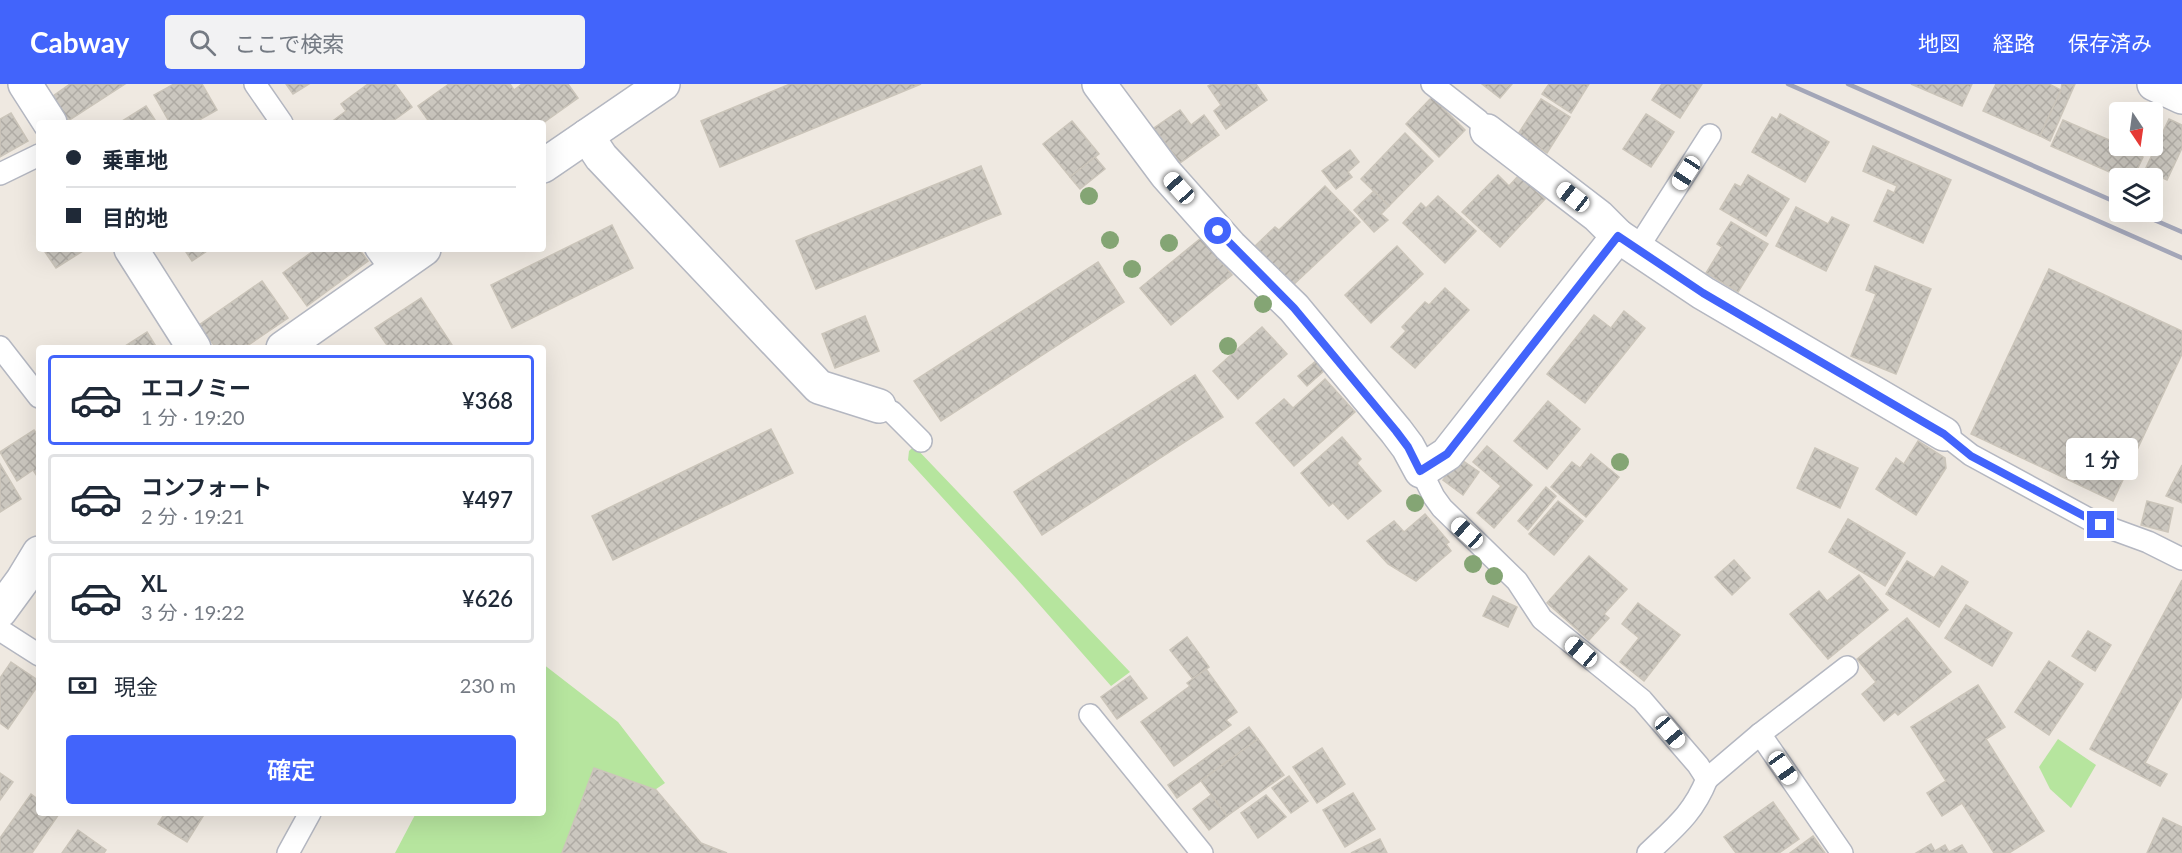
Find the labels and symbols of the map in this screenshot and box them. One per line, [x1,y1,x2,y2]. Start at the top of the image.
north arrow [2109,102,2163,156]
car [1669,153,1703,193]
car [1160,169,1198,207]
car [1553,179,1593,215]
route start [1204,217,1231,244]
callout: 1 分 [2065,438,2137,480]
route end [2087,511,2114,538]
car [1448,514,1486,552]
car [1561,634,1601,670]
car [1652,712,1688,752]
car [1765,748,1801,788]

